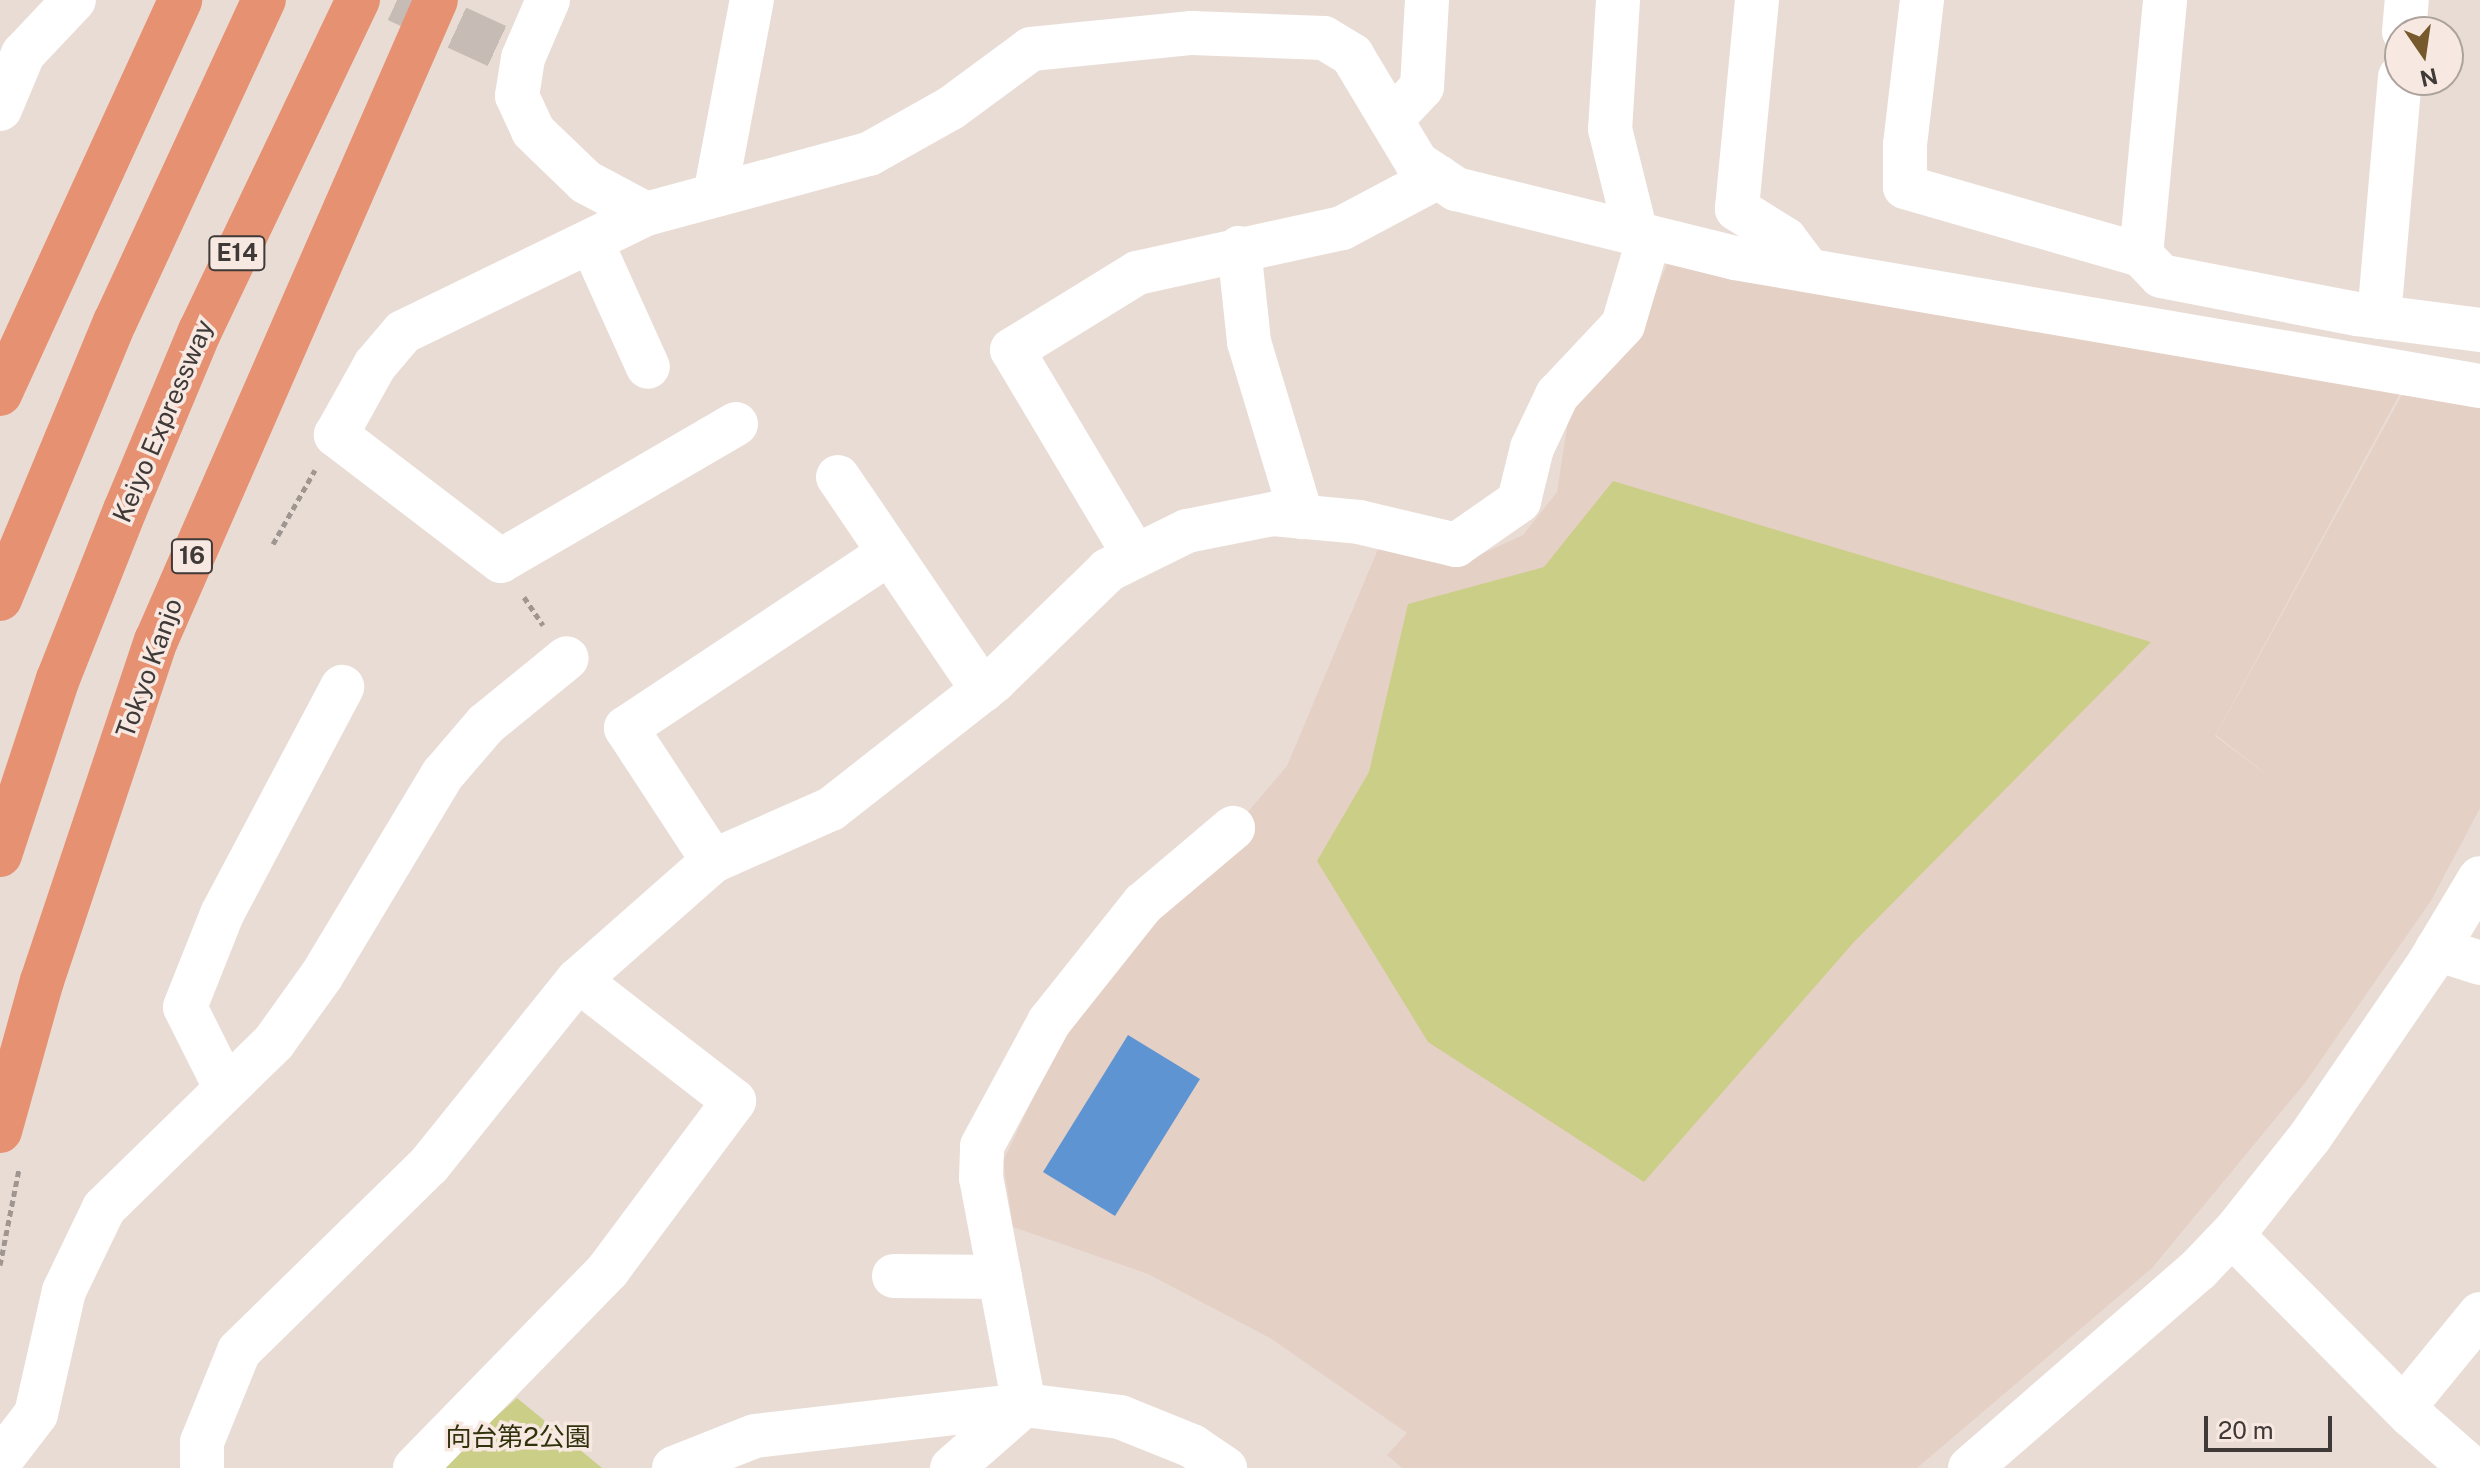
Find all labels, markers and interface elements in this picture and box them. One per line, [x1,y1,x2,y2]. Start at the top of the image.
north arrow [2384,16,2464,96]
text: N [2418,63,2440,92]
road number: E14 [207,233,267,273]
street label: Keiyo Expressway [106,315,220,527]
road number: 16 [170,536,214,576]
street label: Tokyo Kanjo [109,594,189,742]
scale bar [2208,1400,2336,1450]
text: 20 m [2218,1416,2274,1444]
park label: 向台第2公園 [445,1421,591,1453]

